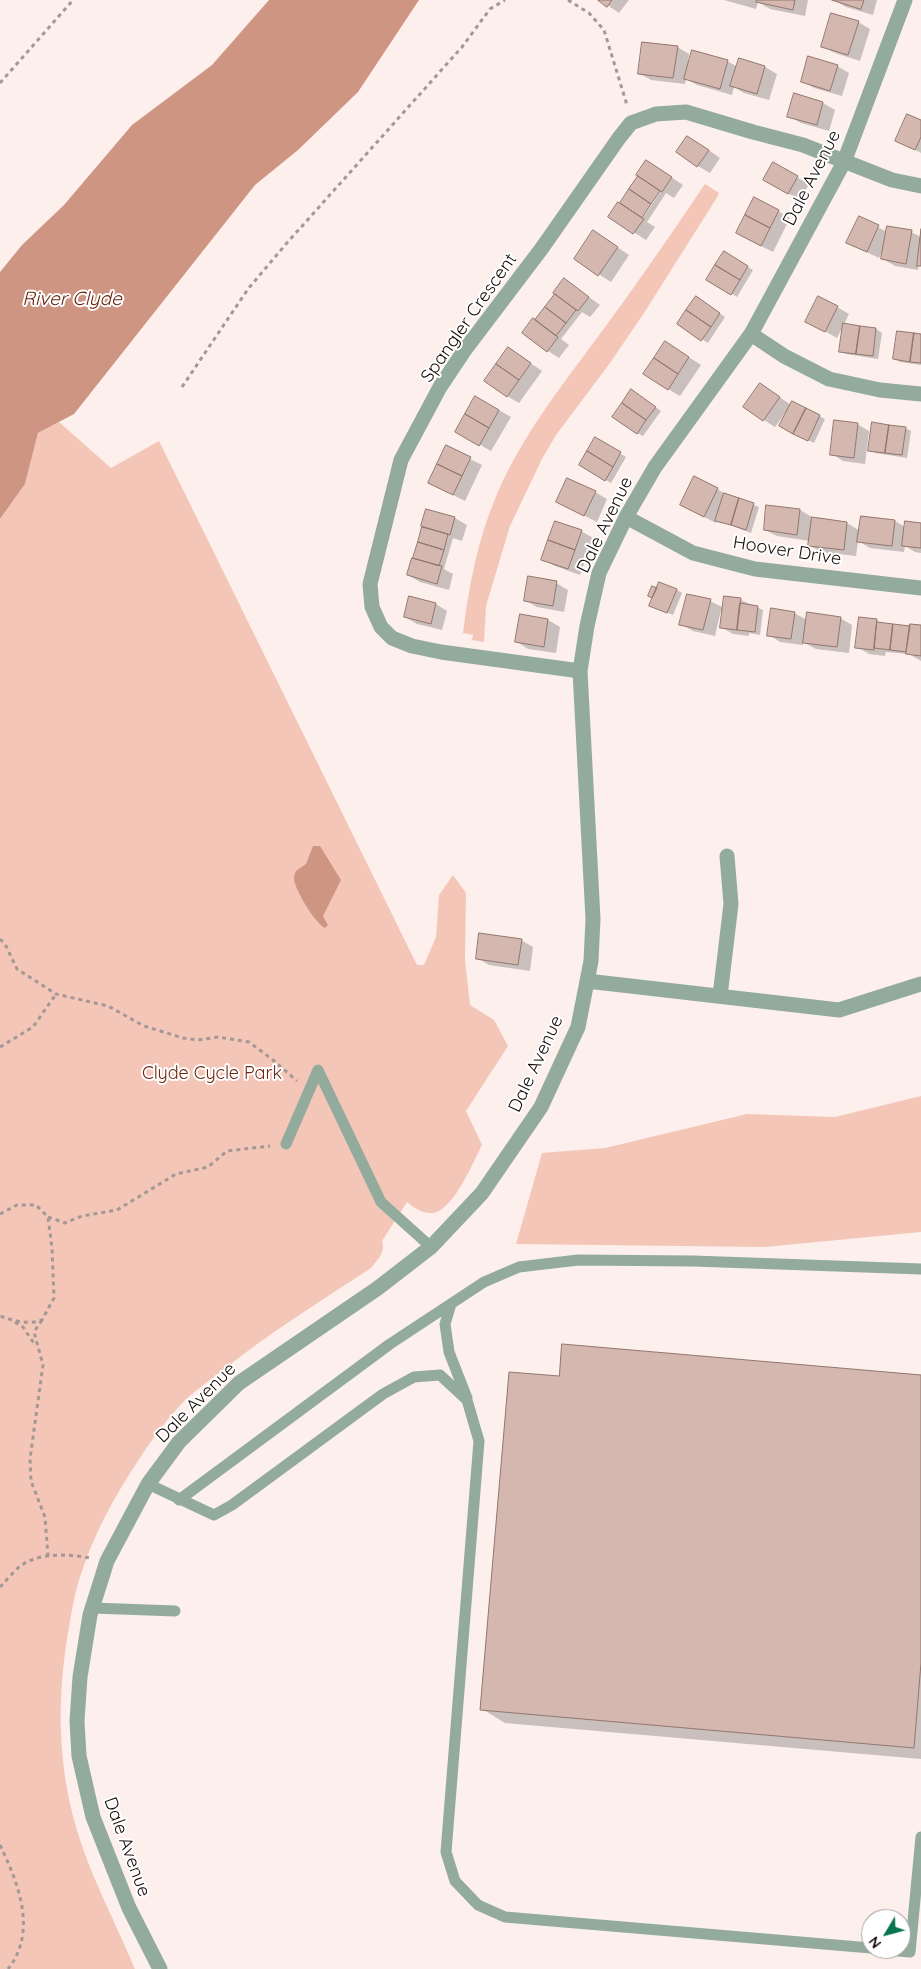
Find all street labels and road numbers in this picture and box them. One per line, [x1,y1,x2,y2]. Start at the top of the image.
street label: Dale Avenue [779,127,845,229]
street label: Spangler Crescent [416,249,522,387]
street label: Dale Avenue [572,473,638,577]
street label: Hoover Drive [731,532,843,570]
street label: Dale Avenue [504,1012,568,1116]
street label: Dale Avenue [151,1358,241,1448]
street label: Dale Avenue [99,1794,155,1900]

